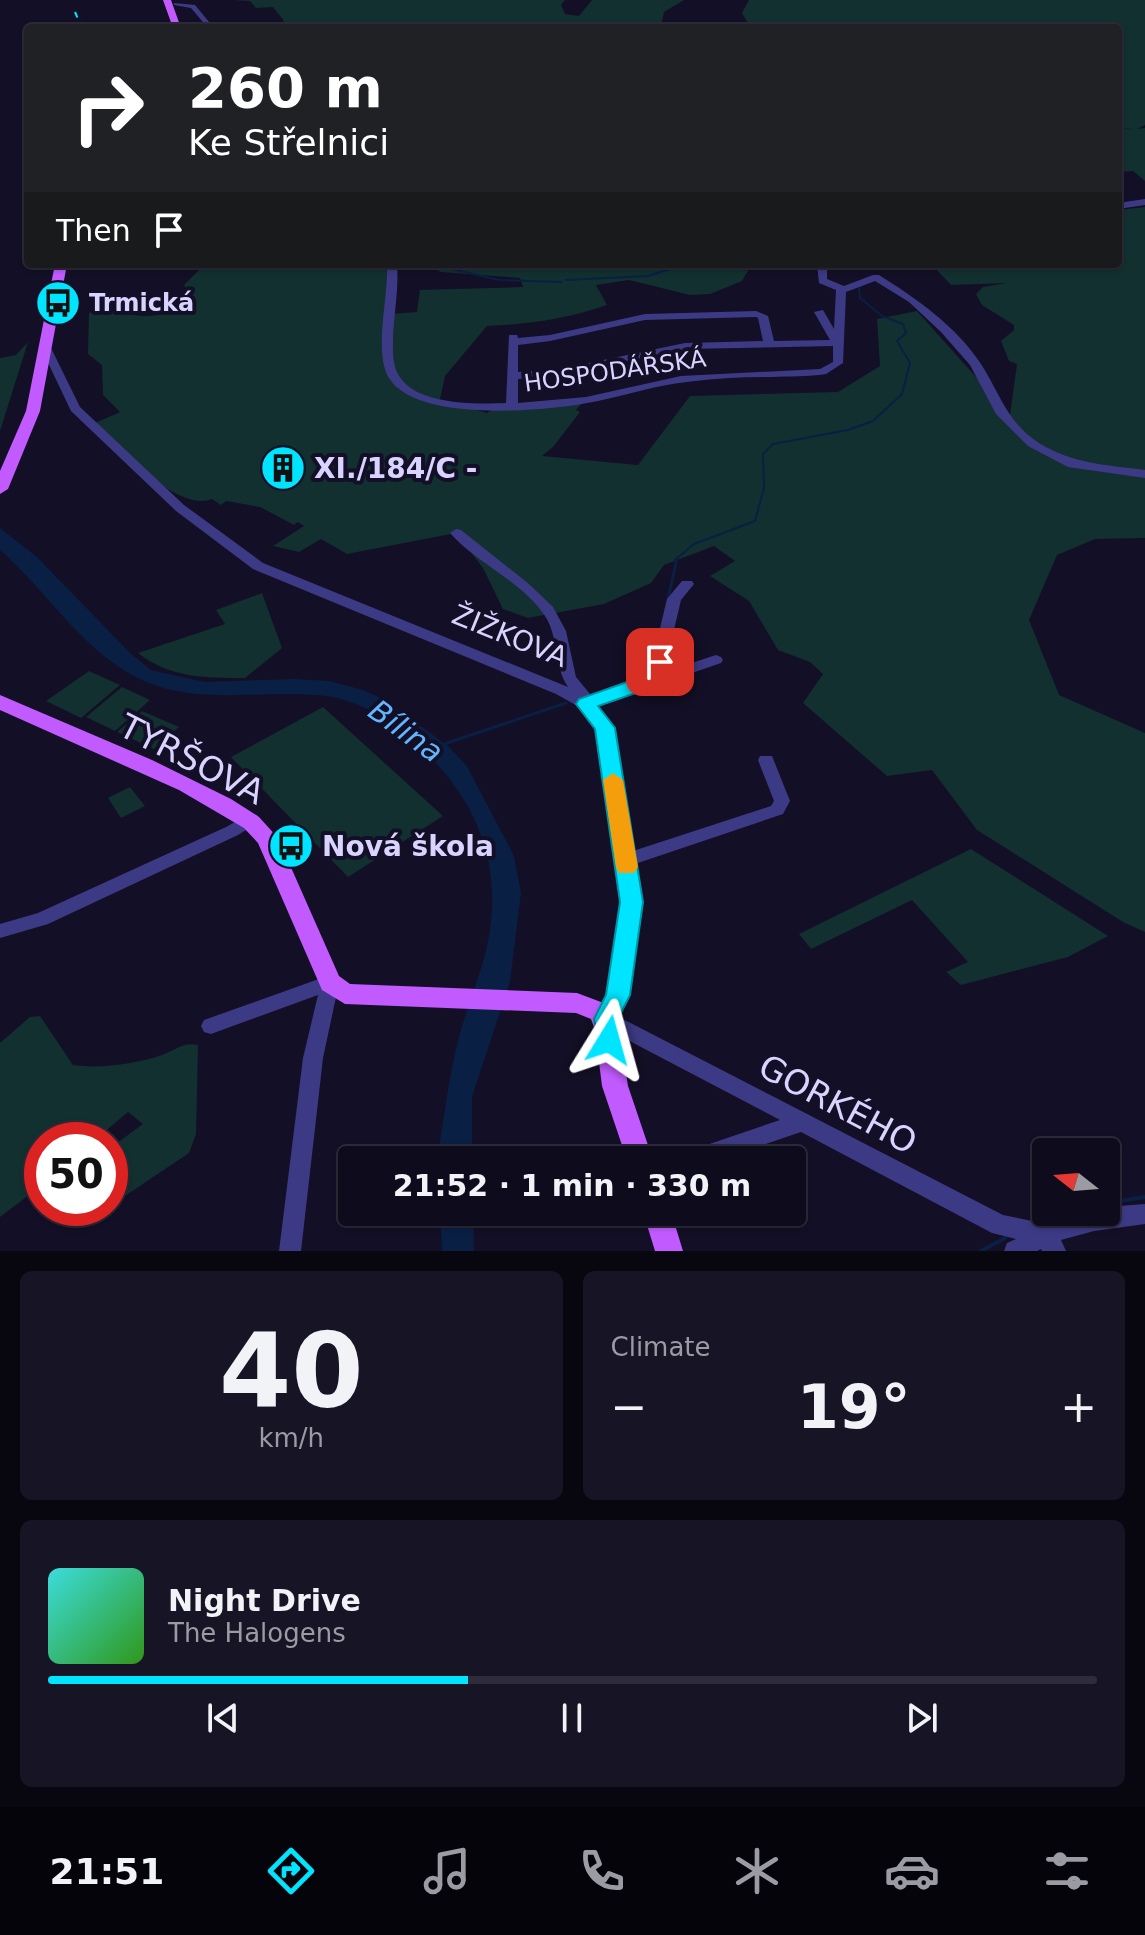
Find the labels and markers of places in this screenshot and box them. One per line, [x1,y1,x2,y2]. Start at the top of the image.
bus stop icon: Trmická [34,279,82,327]
place label: Trmická [89,289,194,317]
building icon: XI./184/C - [259,444,307,492]
place label: XI./184/C - [314,452,477,485]
pin [626,628,694,696]
bus stop icon: Nová škola [267,822,315,870]
place label: Nová škola [322,830,494,863]

